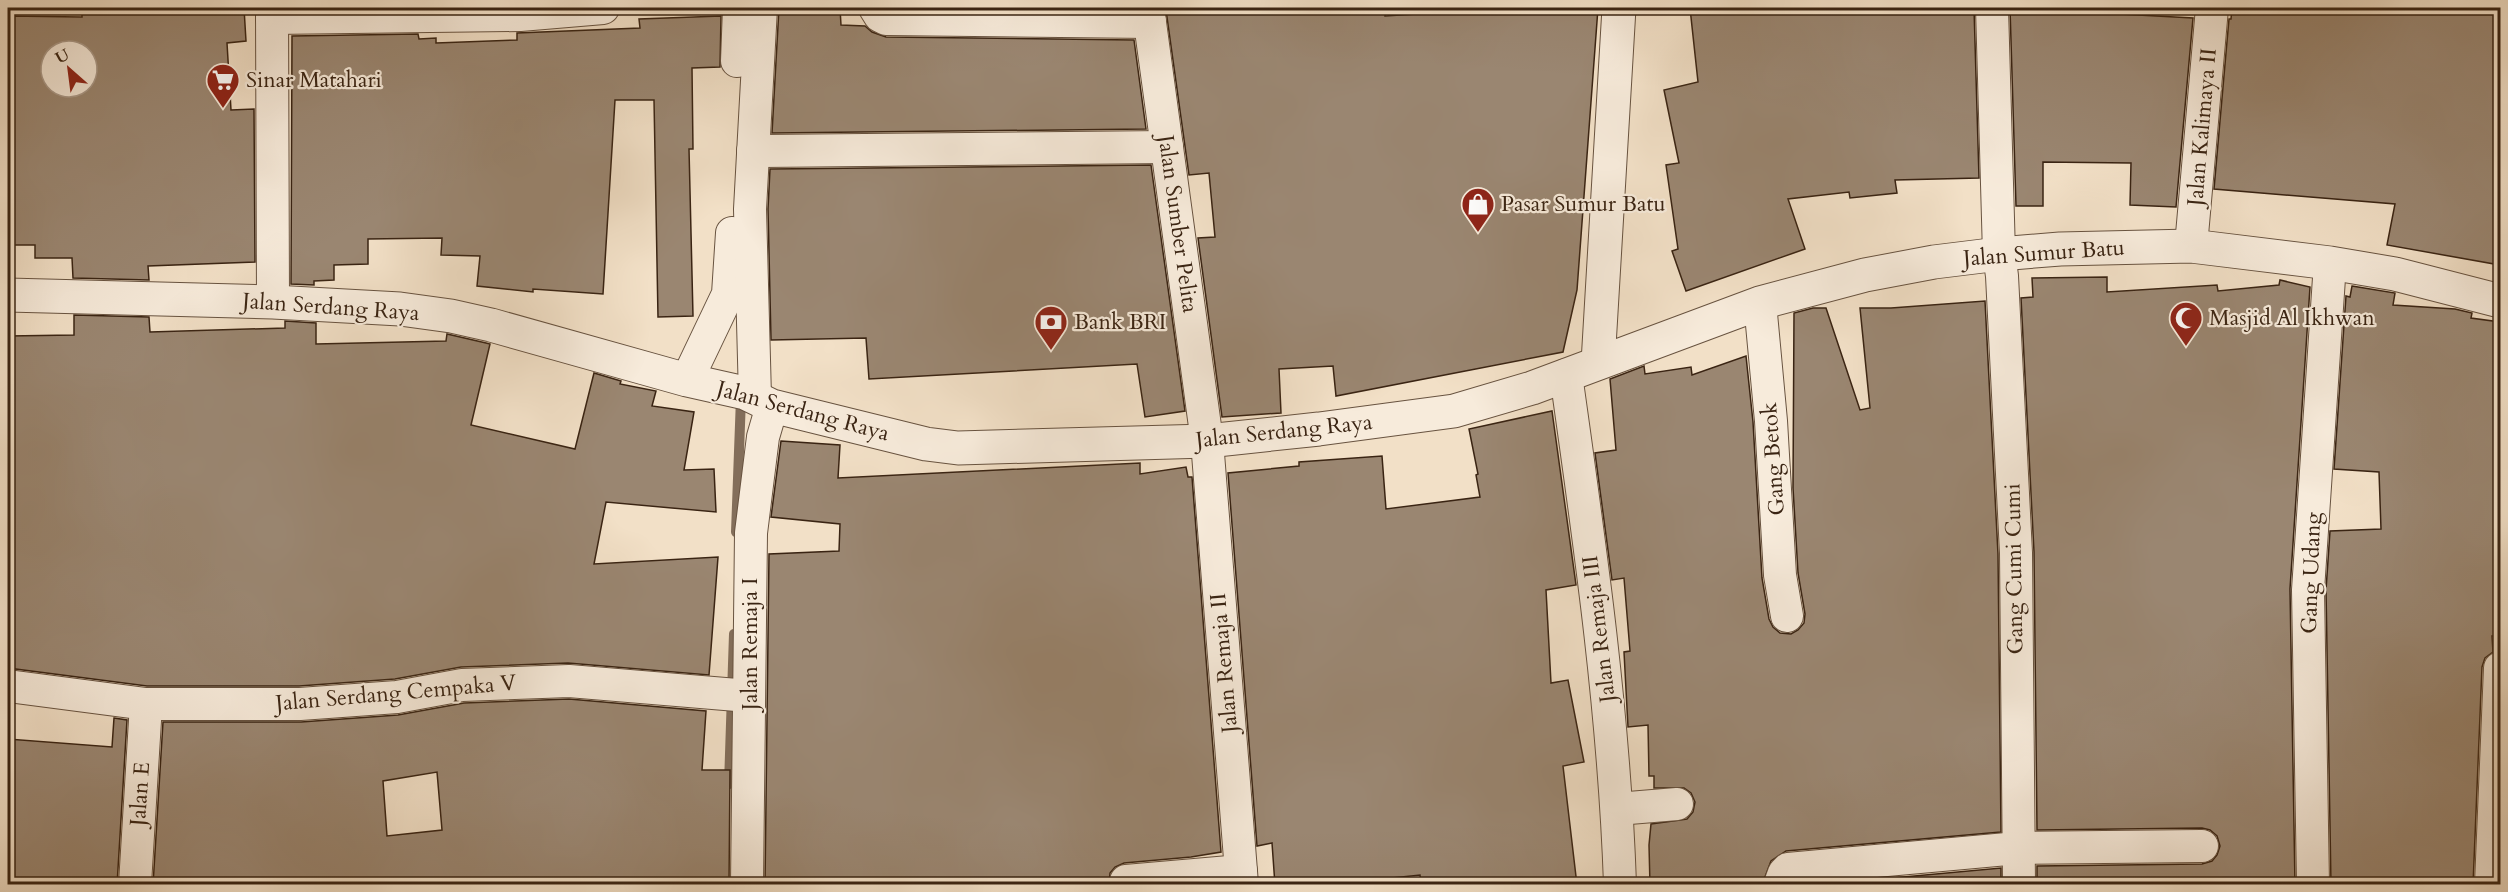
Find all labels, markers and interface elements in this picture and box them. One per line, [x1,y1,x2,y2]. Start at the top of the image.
north arrow [39,39,99,99]
text: U [51,44,73,69]
street label: Jalan Kalimaya II [2180,47,2224,210]
supermarket icon: Sinar Matahari [205,62,241,109]
place label: Sinar Matahari [246,65,382,95]
street label: Jalan Sumber Pelita [1150,130,1205,315]
shop icon: Pasar Sumur Batu [1460,186,1496,233]
place label: Pasar Sumur Batu [1501,189,1666,219]
street label: Jalan Sumur Batu [1959,232,2126,274]
street label: Jalan Serdang Raya [239,286,421,328]
mosque icon: Masjid Al Ikhwan [2168,300,2204,347]
place label: Masjid Al Ikhwan [2209,303,2375,333]
bank icon: Bank BRI [1033,304,1069,351]
place label: Bank BRI [1074,307,1166,337]
street label: Jalan Serdang Raya [711,373,893,449]
street label: Gang Betok [1754,401,1792,517]
street label: Jalan Serdang Raya [1191,407,1374,456]
street label: Gang Cumi Cumi [1998,483,2030,655]
street label: Gang Udang [2294,511,2328,634]
street label: Jalan Remaja III [1575,554,1623,707]
street label: Jalan Remaja I [735,578,765,713]
street label: Jalan Remaja II [1203,592,1245,737]
street label: Jalan Serdang Cempaka V [271,667,518,719]
street label: Jalan E [123,761,157,830]

